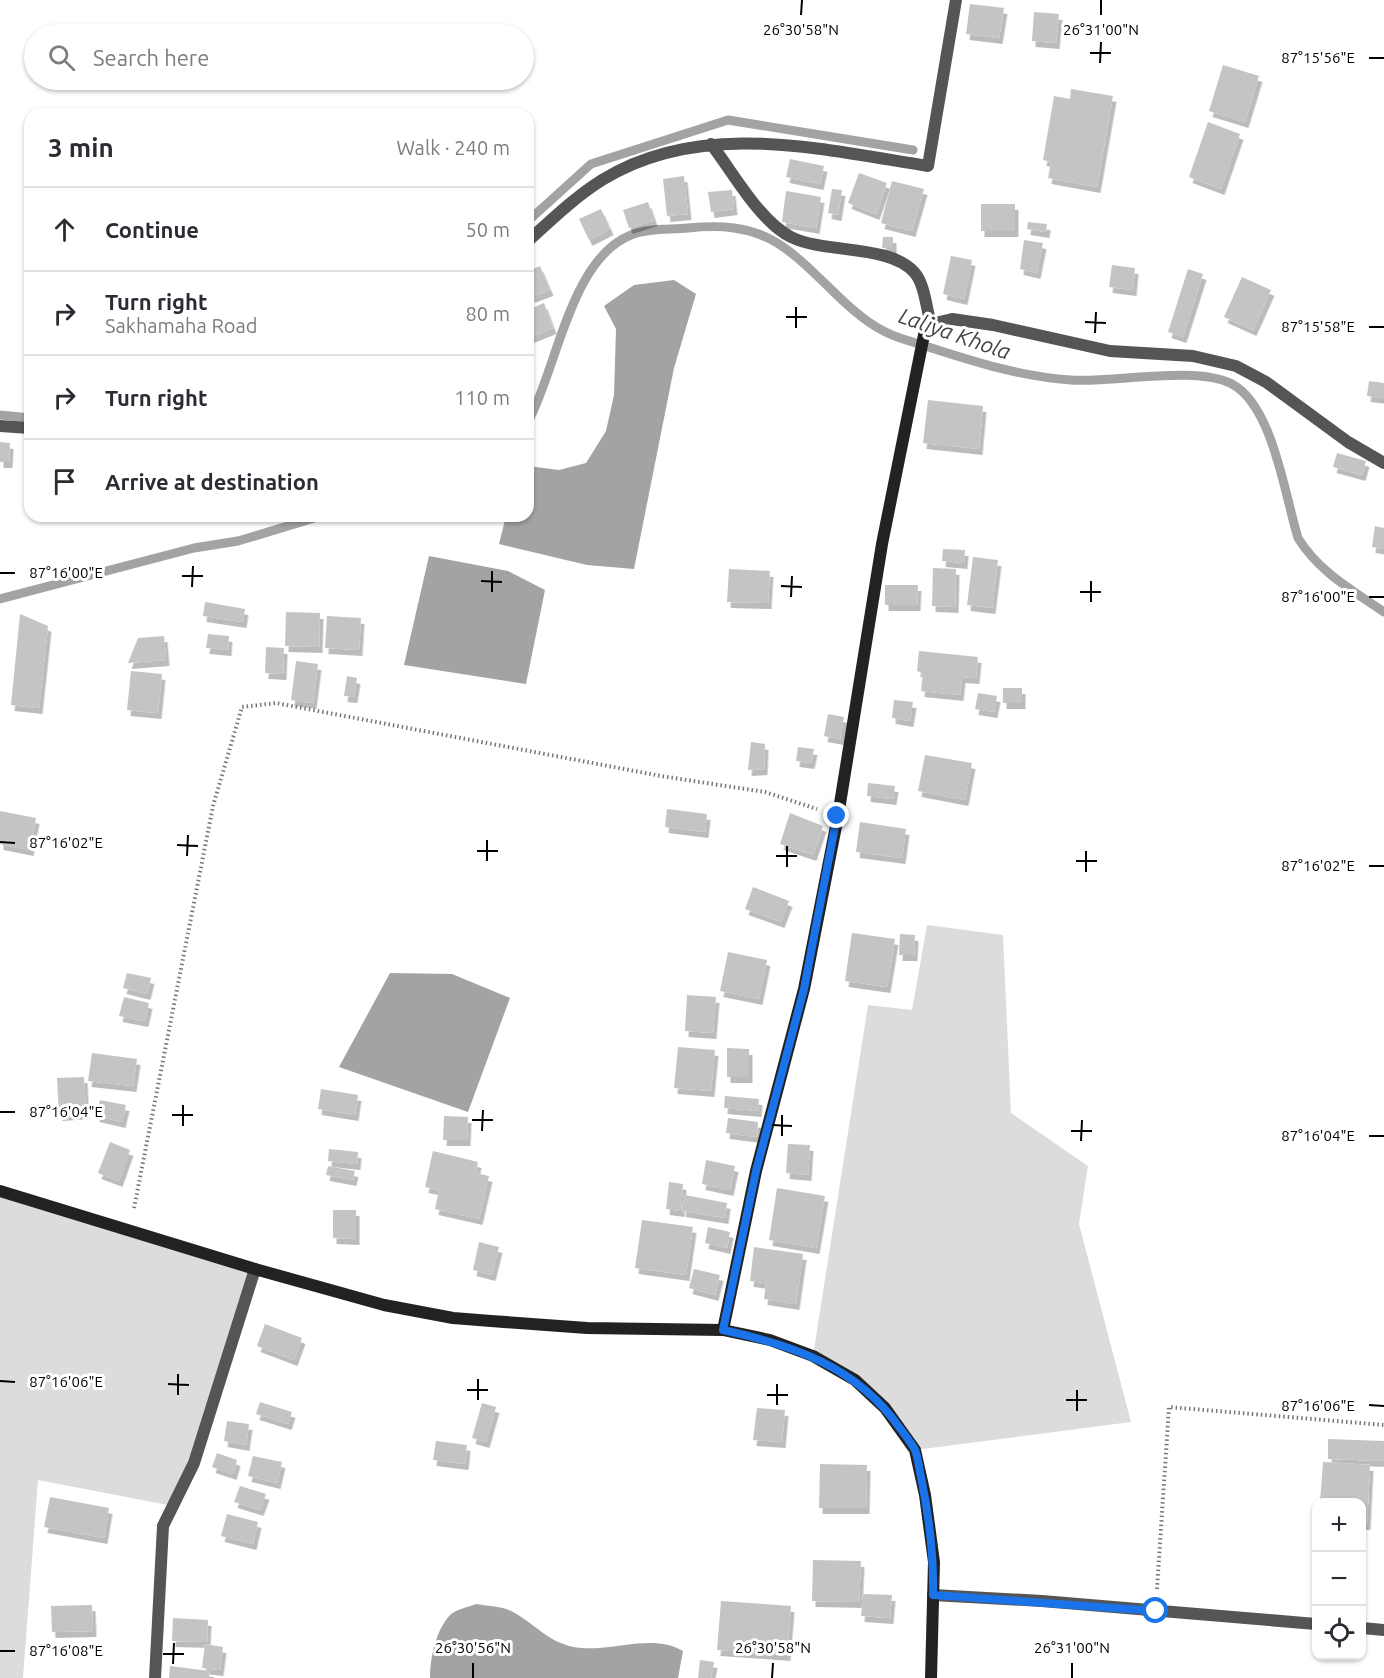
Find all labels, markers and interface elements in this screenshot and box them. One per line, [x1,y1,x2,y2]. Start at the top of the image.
text: 26°30'58"N [763,21,839,38]
text: 26°31'00"N [1063,21,1139,38]
search box [24,24,534,90]
icon: search [45,41,78,74]
text: Search here [93,45,209,70]
text: 87°15'56"E [1281,49,1355,66]
text: 3 min [48,133,114,162]
text: Walk · 240 m [397,136,510,159]
icon: ahead [48,213,81,246]
text: Continue [105,217,199,242]
text: 50 m [466,218,510,241]
text: Turn right [105,289,207,314]
icon: right [48,297,81,330]
text: 80 m [466,302,510,325]
water label: Laliya Khola [896,302,1014,364]
text: Sakhamaha Road [105,314,258,337]
text: 87°15'58"E [1281,318,1355,335]
icon: right [48,381,81,414]
text: Turn right [105,385,207,410]
text: 110 m [454,386,510,409]
icon: arrive [48,465,81,498]
text: Arrive at destination [105,469,319,494]
text: 87°16'00"E [29,564,103,581]
text: 87°16'00"E [1281,588,1355,605]
route end [823,802,849,828]
text: 87°16'02"E [29,834,103,851]
text: 87°16'02"E [1281,857,1355,874]
text: 87°16'04"E [29,1103,103,1120]
text: 87°16'04"E [1281,1127,1355,1144]
text: 87°16'06"E [29,1373,103,1390]
text: 87°16'06"E [1281,1397,1355,1414]
map controls [1312,1498,1366,1660]
button: + [1312,1498,1366,1552]
button: − [1312,1552,1366,1606]
route start [1142,1597,1168,1623]
button: locate [1312,1606,1366,1660]
text: 26°30'56"N [435,1639,511,1656]
text: 26°30'58"N [735,1639,811,1656]
text: 26°31'00"N [1034,1639,1110,1656]
text: 87°16'08"E [29,1642,103,1659]

